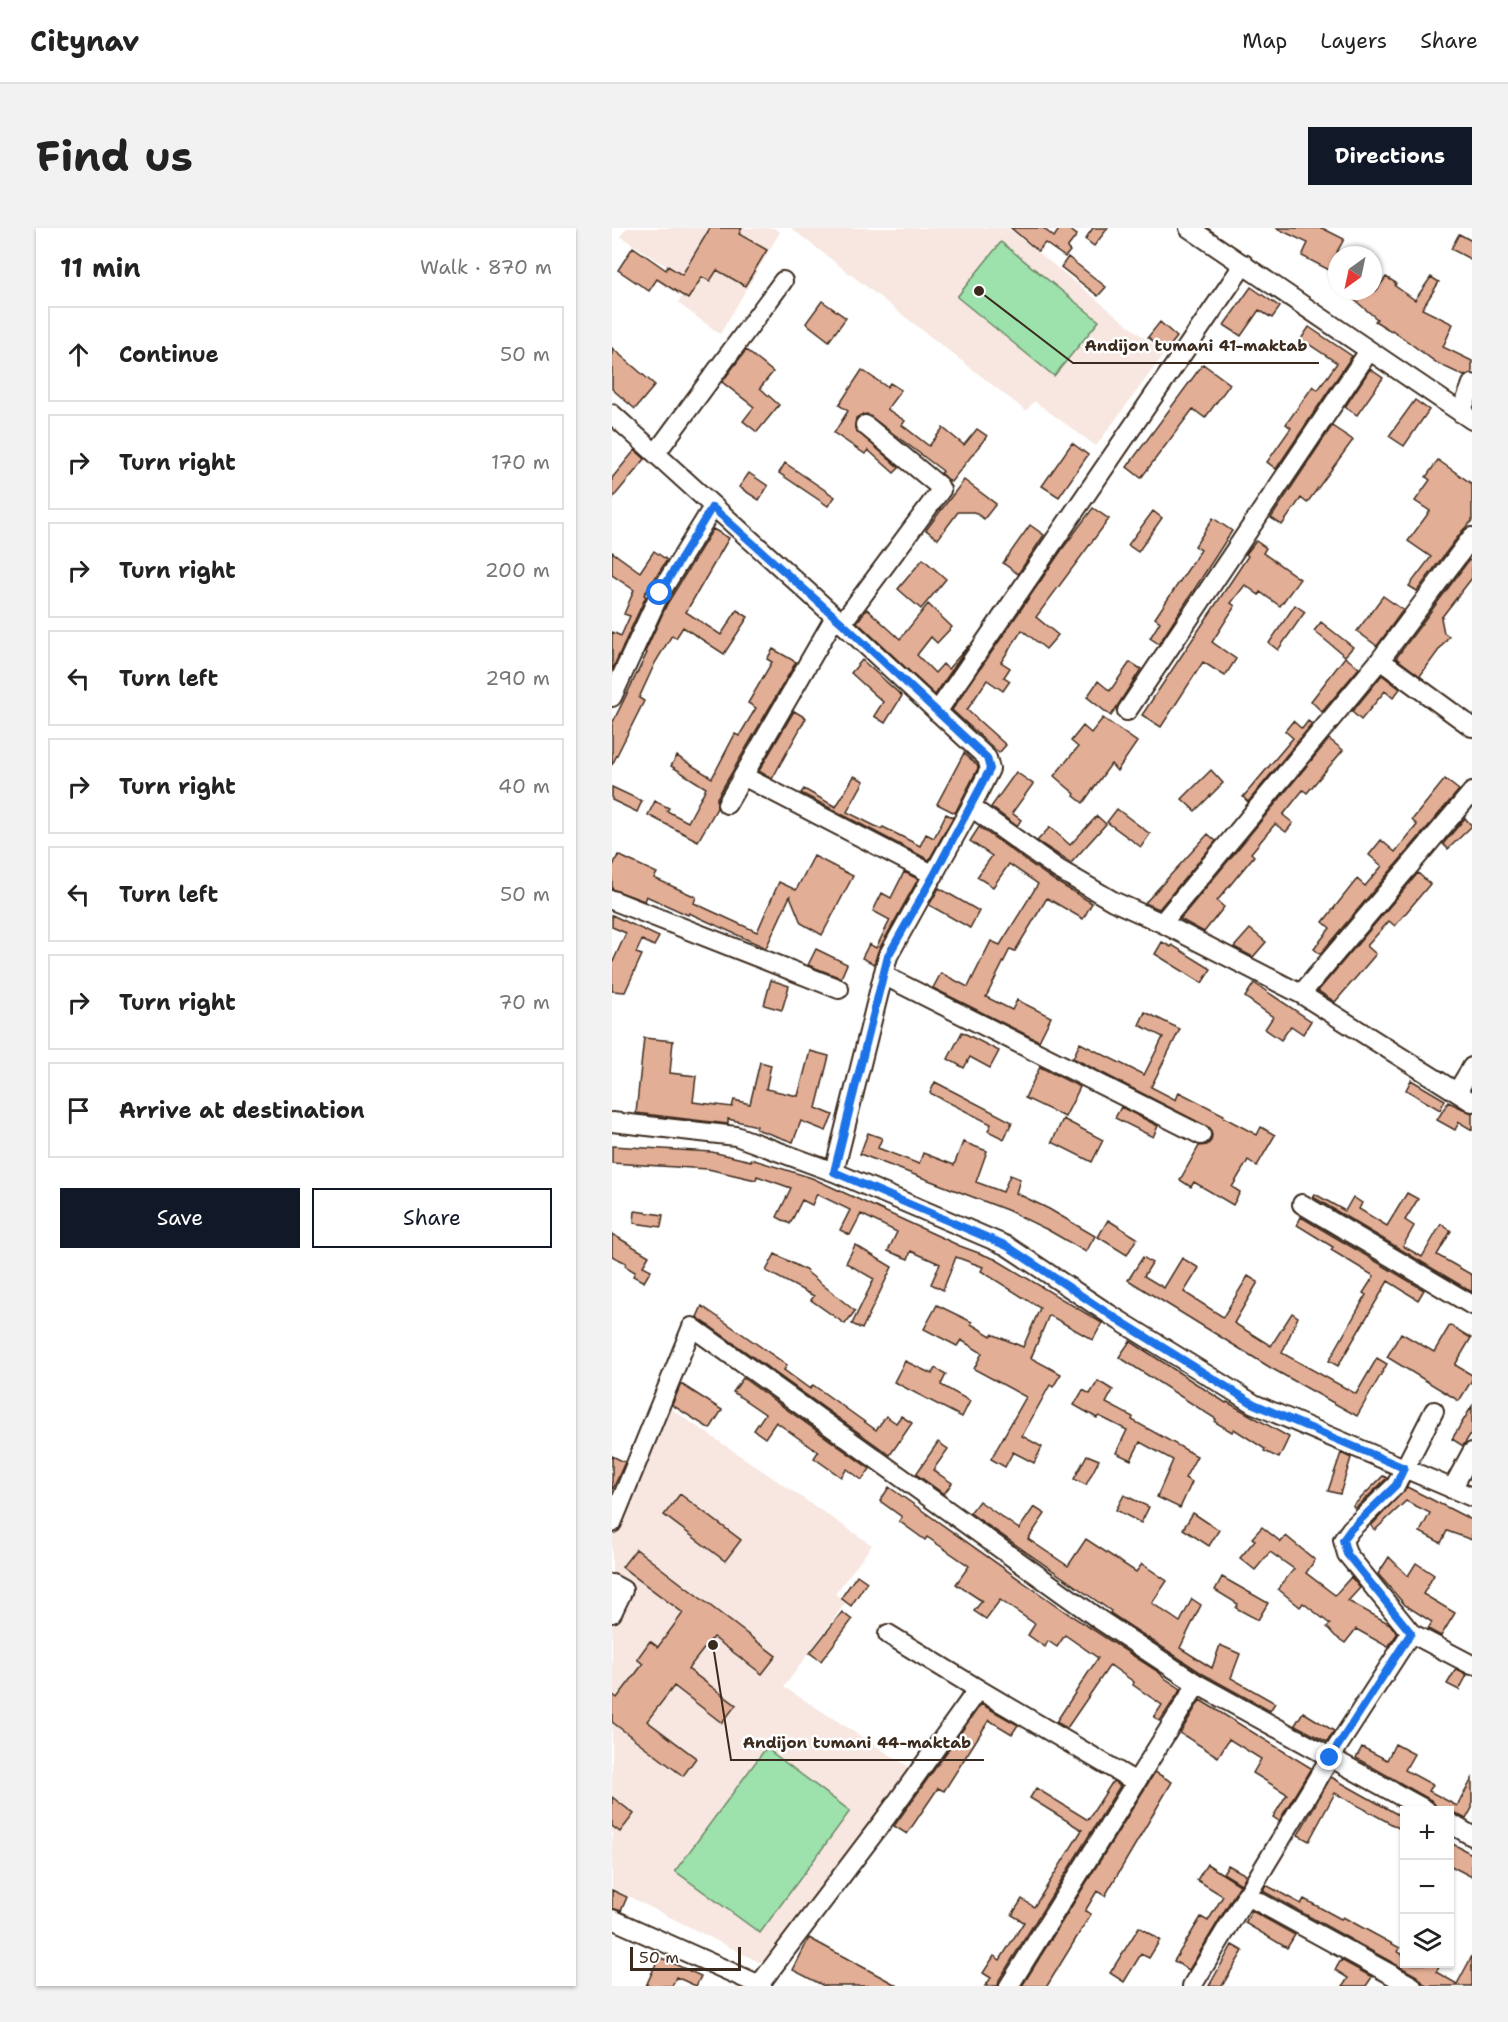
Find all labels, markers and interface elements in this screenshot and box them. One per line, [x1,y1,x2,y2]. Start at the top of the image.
text: Citynav [30,22,139,60]
text: Map [1242,27,1287,55]
text: Layers [1320,27,1387,55]
text: Share [1420,27,1478,55]
button: Directions [1308,127,1472,185]
text: Find us [36,128,193,184]
north arrow [1328,246,1382,300]
text: 11 min [60,250,141,285]
text: Walk · 870 m [420,254,552,280]
callout: Andijon tumani 41-maktab [1073,329,1319,363]
text: Andijon tumani 41-maktab [1085,335,1307,356]
icon: ahead [62,338,95,371]
text: Continue [119,340,219,369]
text: 50 m [500,341,550,367]
icon: right [62,446,95,479]
text: Turn right [119,448,236,477]
text: 170 m [491,449,550,475]
icon: right [62,554,95,587]
text: Turn right [119,556,236,585]
text: 200 m [485,557,550,583]
route start [646,579,672,605]
icon: left [62,662,95,695]
text: Turn left [119,664,218,693]
text: 290 m [485,665,550,691]
icon: right [62,770,95,803]
text: Turn right [119,772,236,801]
text: 40 m [498,773,550,799]
icon: left [62,878,95,911]
text: Turn left [119,880,218,909]
text: 50 m [500,881,550,907]
icon: right [62,986,95,1019]
text: Turn right [119,988,236,1017]
text: 70 m [498,989,550,1015]
icon: arrive [62,1094,95,1127]
text: Arrive at destination [119,1096,365,1125]
button: Save [60,1188,300,1248]
button: Share [312,1188,552,1248]
callout: Andijon tumani 44-maktab [731,1726,984,1760]
text: Andijon tumani 44-maktab [743,1732,971,1753]
route end [1316,1744,1342,1770]
map controls [1400,1806,1454,1968]
button: + [1400,1806,1454,1860]
button: − [1400,1860,1454,1914]
button: layers [1400,1914,1454,1968]
scale bar [630,1944,741,1972]
text: 50 m [639,1947,679,1968]

